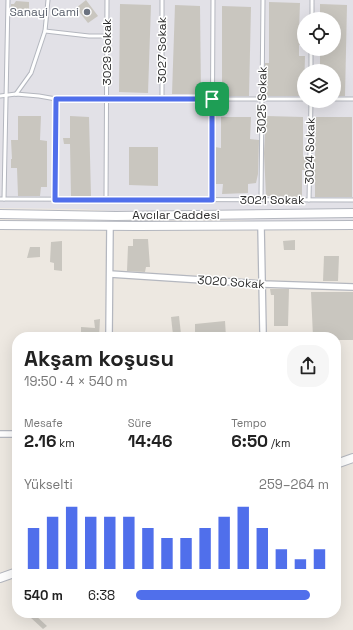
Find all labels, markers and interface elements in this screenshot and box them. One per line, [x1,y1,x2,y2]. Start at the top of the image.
place label: Sanayi Cami [9,4,79,20]
marker: Sanayi Cami [82,7,92,17]
map controls [297,12,341,108]
button: locate [297,12,341,56]
street label: 3027 Sokak [154,16,170,83]
street label: 3029 Sokak [99,18,115,86]
button: layers [297,64,341,108]
street label: 3025 Sokak [253,66,271,134]
pin [195,82,229,116]
icon: arrive [201,88,223,110]
street label: 3024 Sokak [301,117,319,185]
street label: 3021 Sokak [240,192,305,208]
street label: Avcılar Caddesi [132,207,220,223]
street label: 3020 Sokak [197,272,266,292]
text: Akşam koşusu [24,344,174,372]
button: share [287,345,329,387]
text: 19:50 · 4 × 540 m [24,373,128,390]
text: Mesafe [24,416,63,430]
text: Süre [128,416,152,430]
text: Tempo [231,416,267,430]
text: 2.16 [24,430,56,452]
text: 14:46 [128,430,173,452]
text: 6:50 [231,430,268,452]
text: km [56,436,75,450]
text: /km [268,436,290,450]
text: Yükselti [24,476,73,493]
text: 259–264 m [259,476,329,493]
text: 540 m [24,587,63,604]
text: 6:38 [88,587,115,604]

